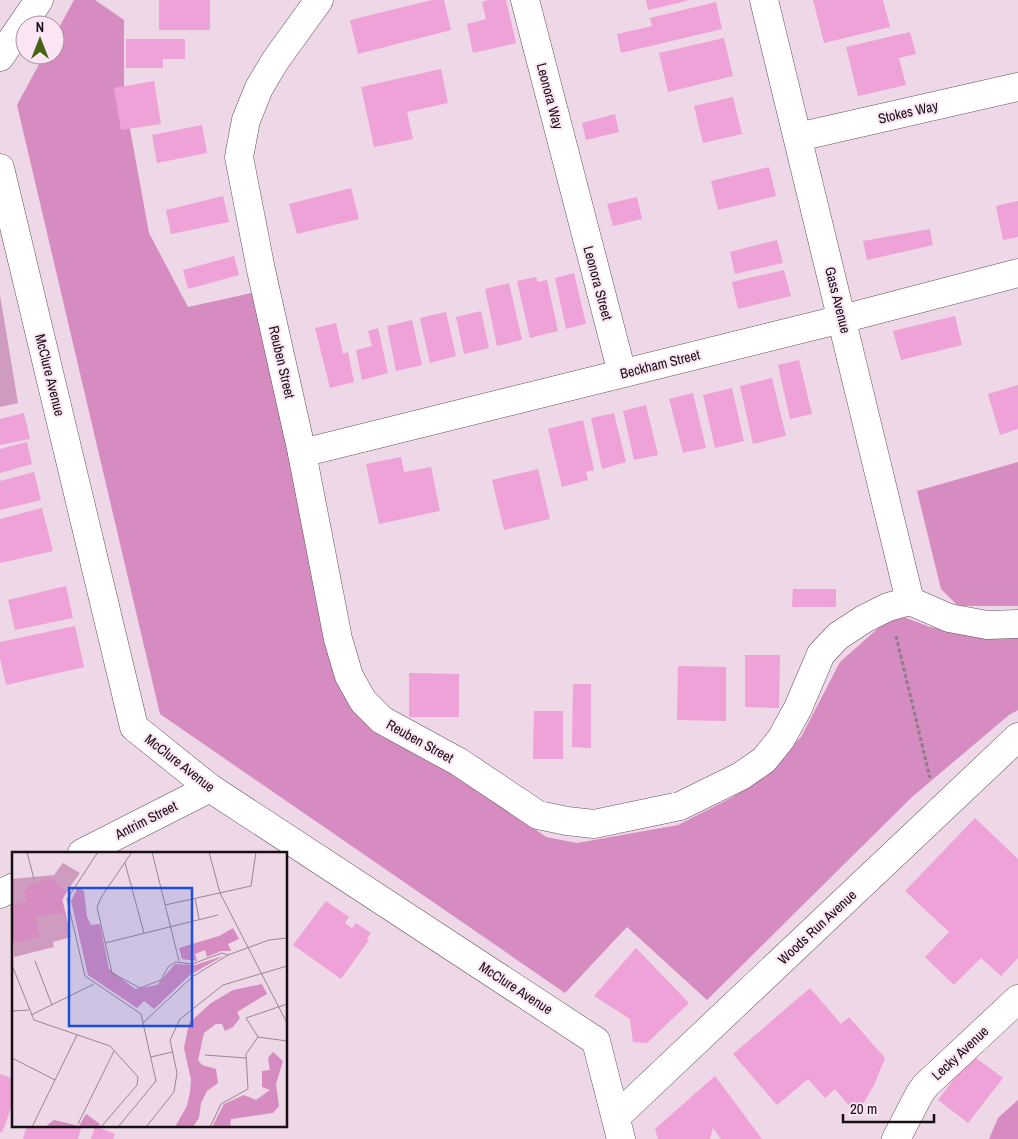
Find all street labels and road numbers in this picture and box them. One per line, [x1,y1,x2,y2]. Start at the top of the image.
street label: Leonora Way [533,61,568,131]
street label: Stokes Way [876,96,940,128]
street label: Leonora Street [579,244,617,322]
street label: Gass Avenue [821,265,855,335]
street label: Reuben Street [265,324,299,400]
street label: McClure Avenue [31,332,69,418]
street label: Beckham Street [618,345,702,383]
street label: Reuben Street [383,715,457,767]
street label: McClure Avenue [141,730,219,796]
street label: Antrim Street [111,797,180,844]
street label: Woods Run Avenue [774,886,860,968]
street label: McClure Avenue [476,958,556,1018]
street label: Lecky Avenue [928,1022,992,1084]

